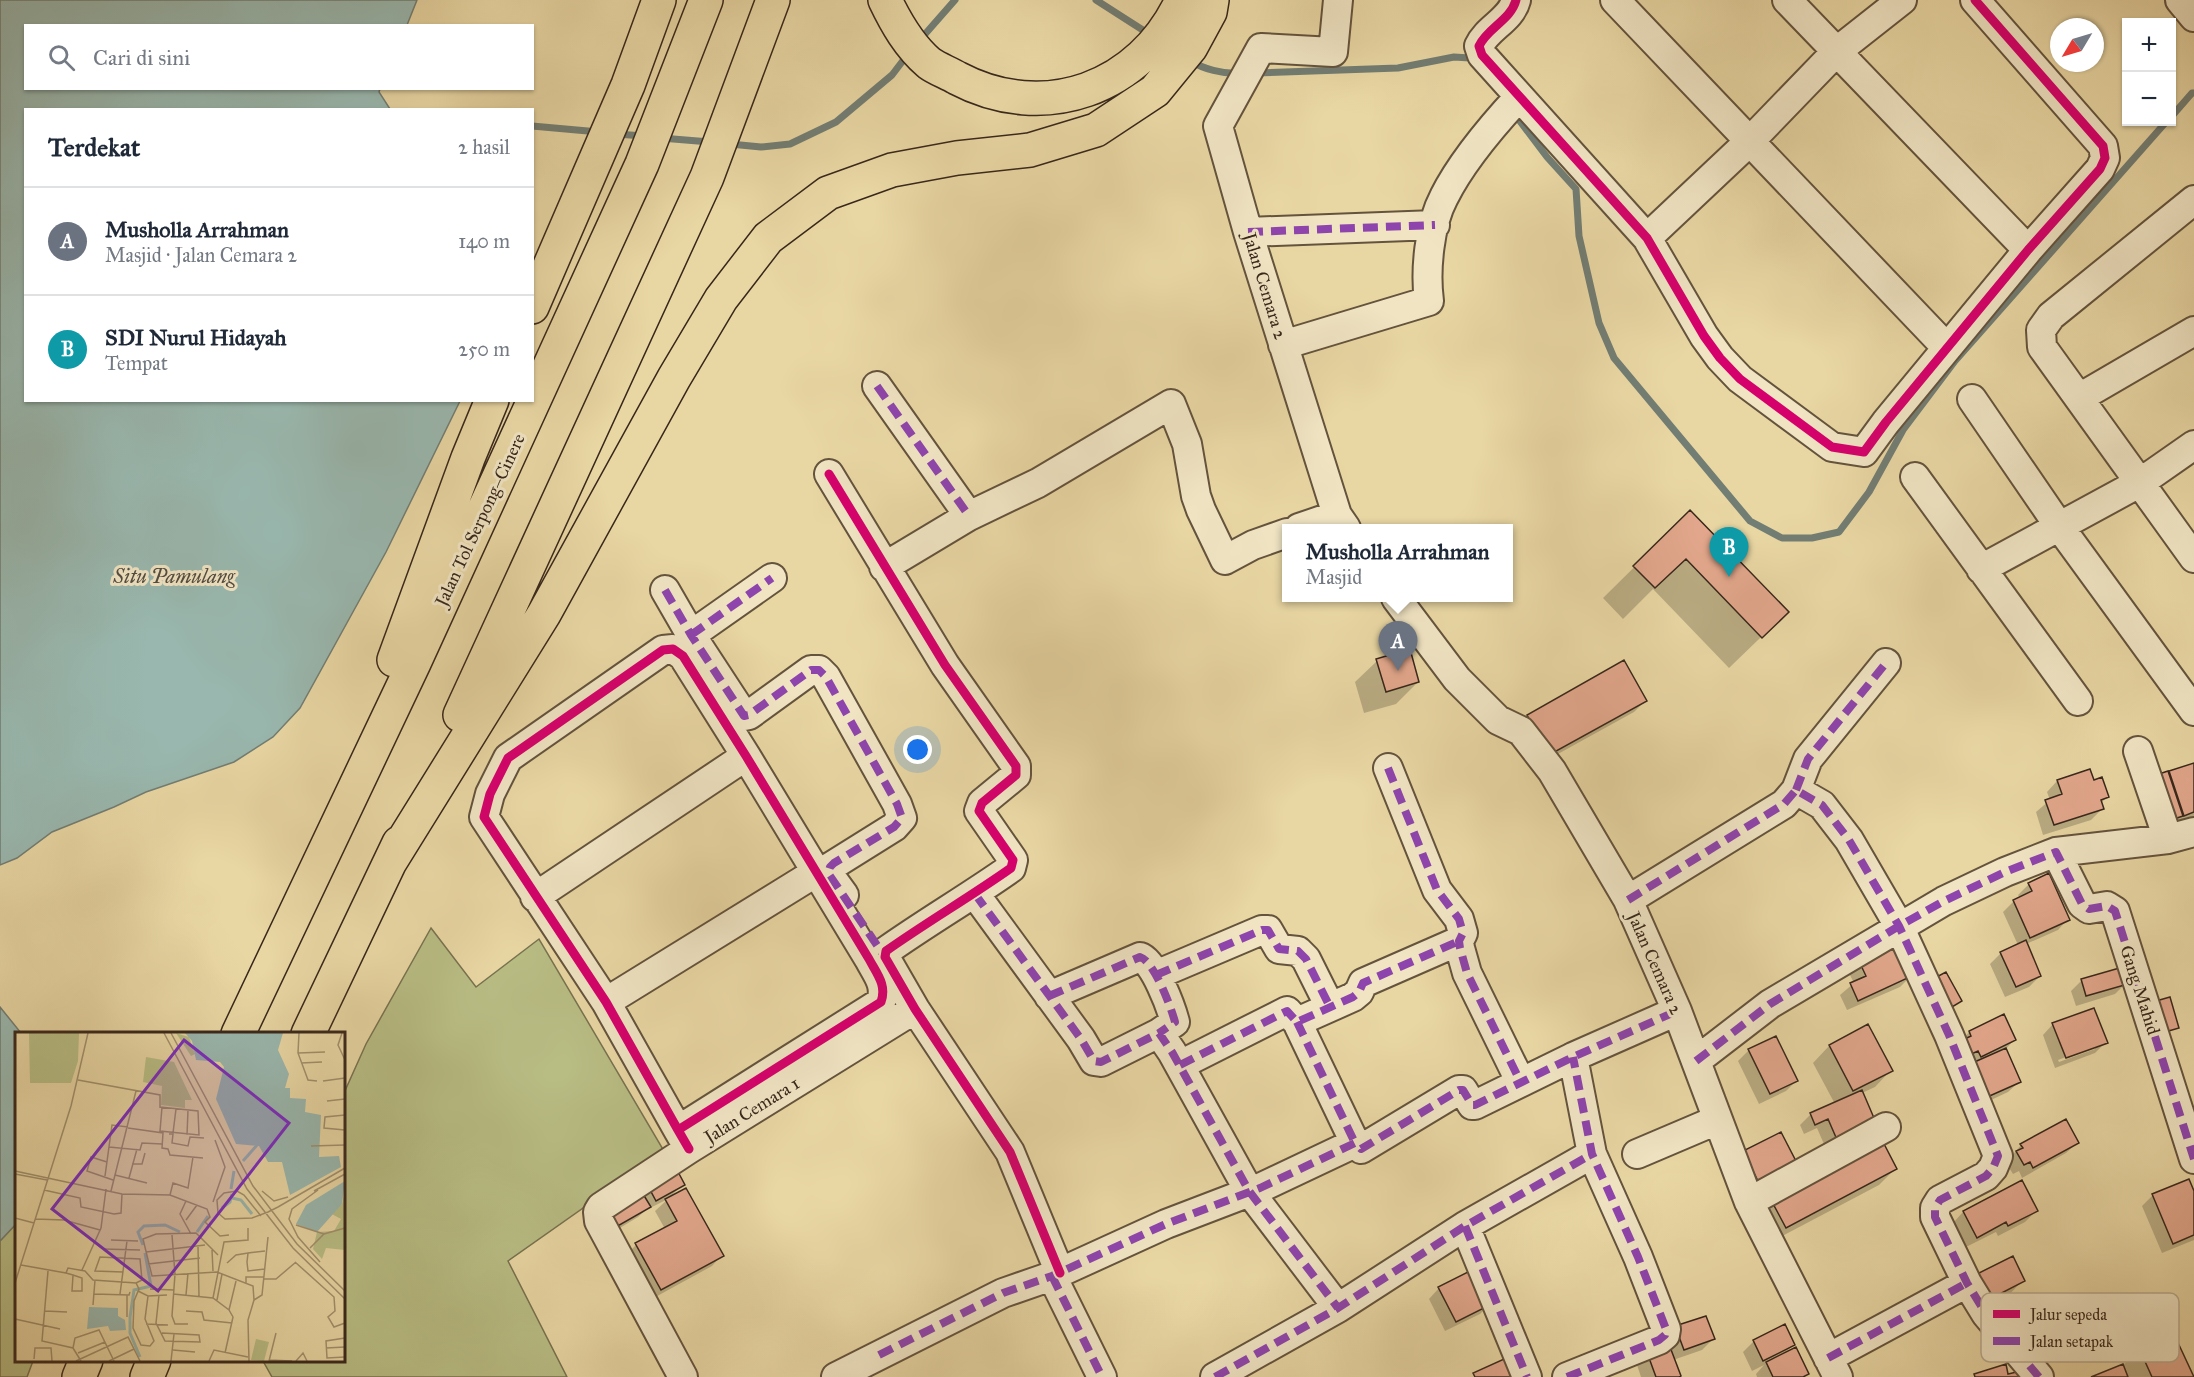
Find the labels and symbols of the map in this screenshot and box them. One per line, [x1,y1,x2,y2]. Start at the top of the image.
north arrow [2050,18,2104,72]
street label: Jalan Cemara 2 [1237,228,1292,342]
street label: Jalan Tol Serpong–Cinere [429,430,531,612]
pin: B [1710,528,1748,577]
water label: Situ Pamulang [112,564,236,588]
pin: A [1378,622,1418,671]
your location [903,735,932,764]
street label: Jalan Cemara 2 [1621,906,1687,1018]
street label: Gang Mahid [2114,942,2165,1038]
inset map [15,1032,345,1362]
street label: Jalan Cemara 1 [699,1072,804,1150]
legend [1981,1293,2179,1362]
text: Jalur sepeda [2028,1305,2107,1325]
text: Jalan setapak [2028,1332,2114,1352]

